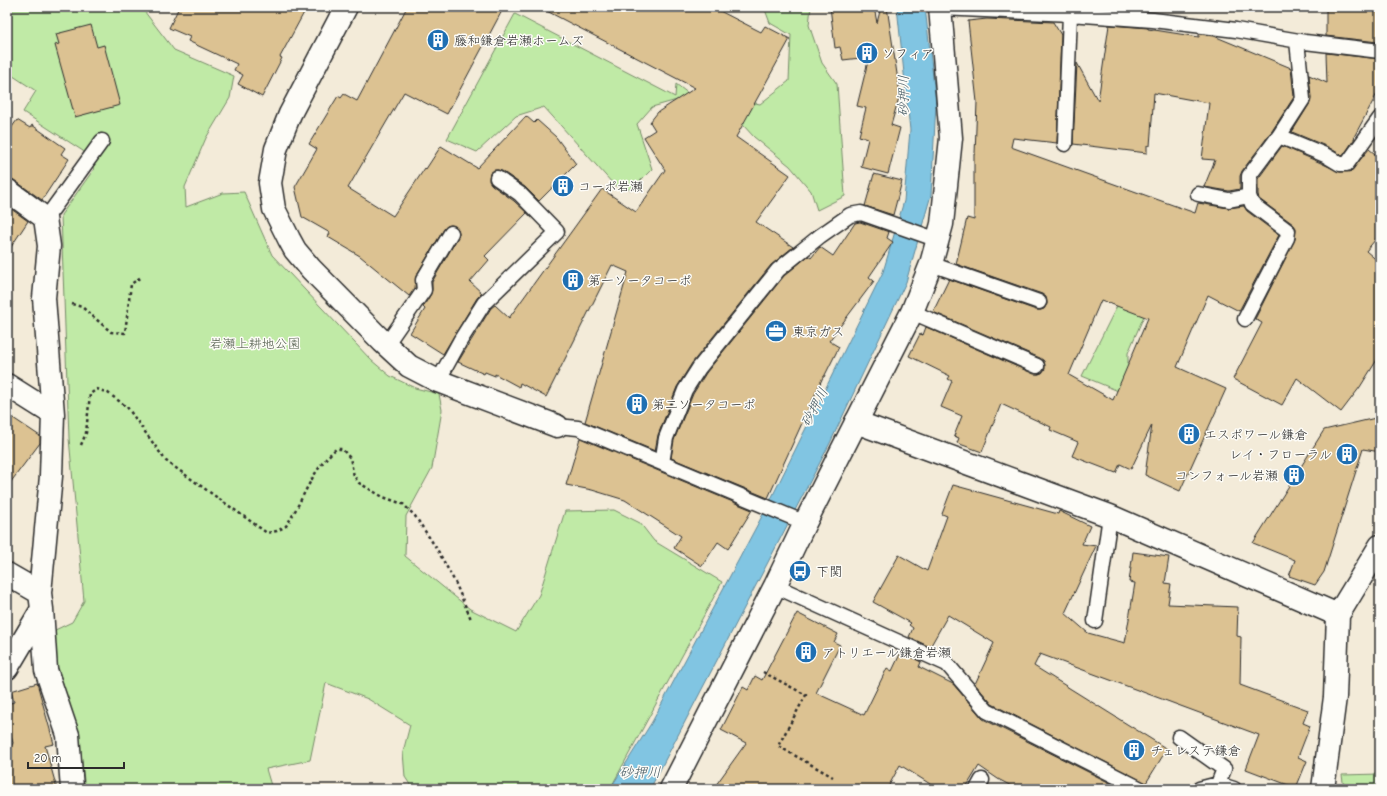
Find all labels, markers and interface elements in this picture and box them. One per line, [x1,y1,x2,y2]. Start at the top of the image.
building icon: 藤和鎌倉岩瀬ホームズ [425,27,451,53]
place label: 藤和鎌倉岩瀬ホームズ [454,33,583,48]
building icon: ソフィア [854,40,880,66]
place label: ソフィア [882,46,934,61]
water label: 砂押川 [895,75,912,117]
building icon: コーポ岩瀬 [550,173,576,199]
place label: コーポ岩瀬 [578,179,643,194]
building icon: 第一ソータコーポ [560,267,586,293]
place label: 第一ソータコーポ [588,273,692,288]
office icon: 東京ガス [763,318,789,344]
place label: 東京ガス [792,324,844,339]
park label: 岩瀬上耕地公園 [209,336,301,351]
water label: 砂押川 [797,385,832,430]
building icon: 第二ソータコーポ [624,391,650,417]
place label: 第二ソータコーポ [652,397,756,412]
building icon: エスポワール鎌倉 [1176,421,1202,447]
place label: エスポワール鎌倉 [1204,427,1307,442]
building icon: レイ・フローラル [1334,441,1360,467]
place label: レイ・フローラル [1229,447,1332,462]
building icon: コンフォール岩瀬 [1281,462,1307,488]
place label: コンフォール岩瀬 [1175,468,1278,483]
bus stop icon: 下関 [787,558,813,584]
place label: 下関 [816,564,842,579]
building icon: アトリエール鎌倉岩瀬 [793,639,819,665]
place label: アトリエール鎌倉岩瀬 [822,645,951,660]
building icon: チェレステ鎌倉 [1121,737,1147,763]
place label: チェレステ鎌倉 [1150,743,1240,758]
scale bar [28,744,124,770]
text: 20 m [34,751,62,765]
water label: 砂押川 [619,764,661,781]

